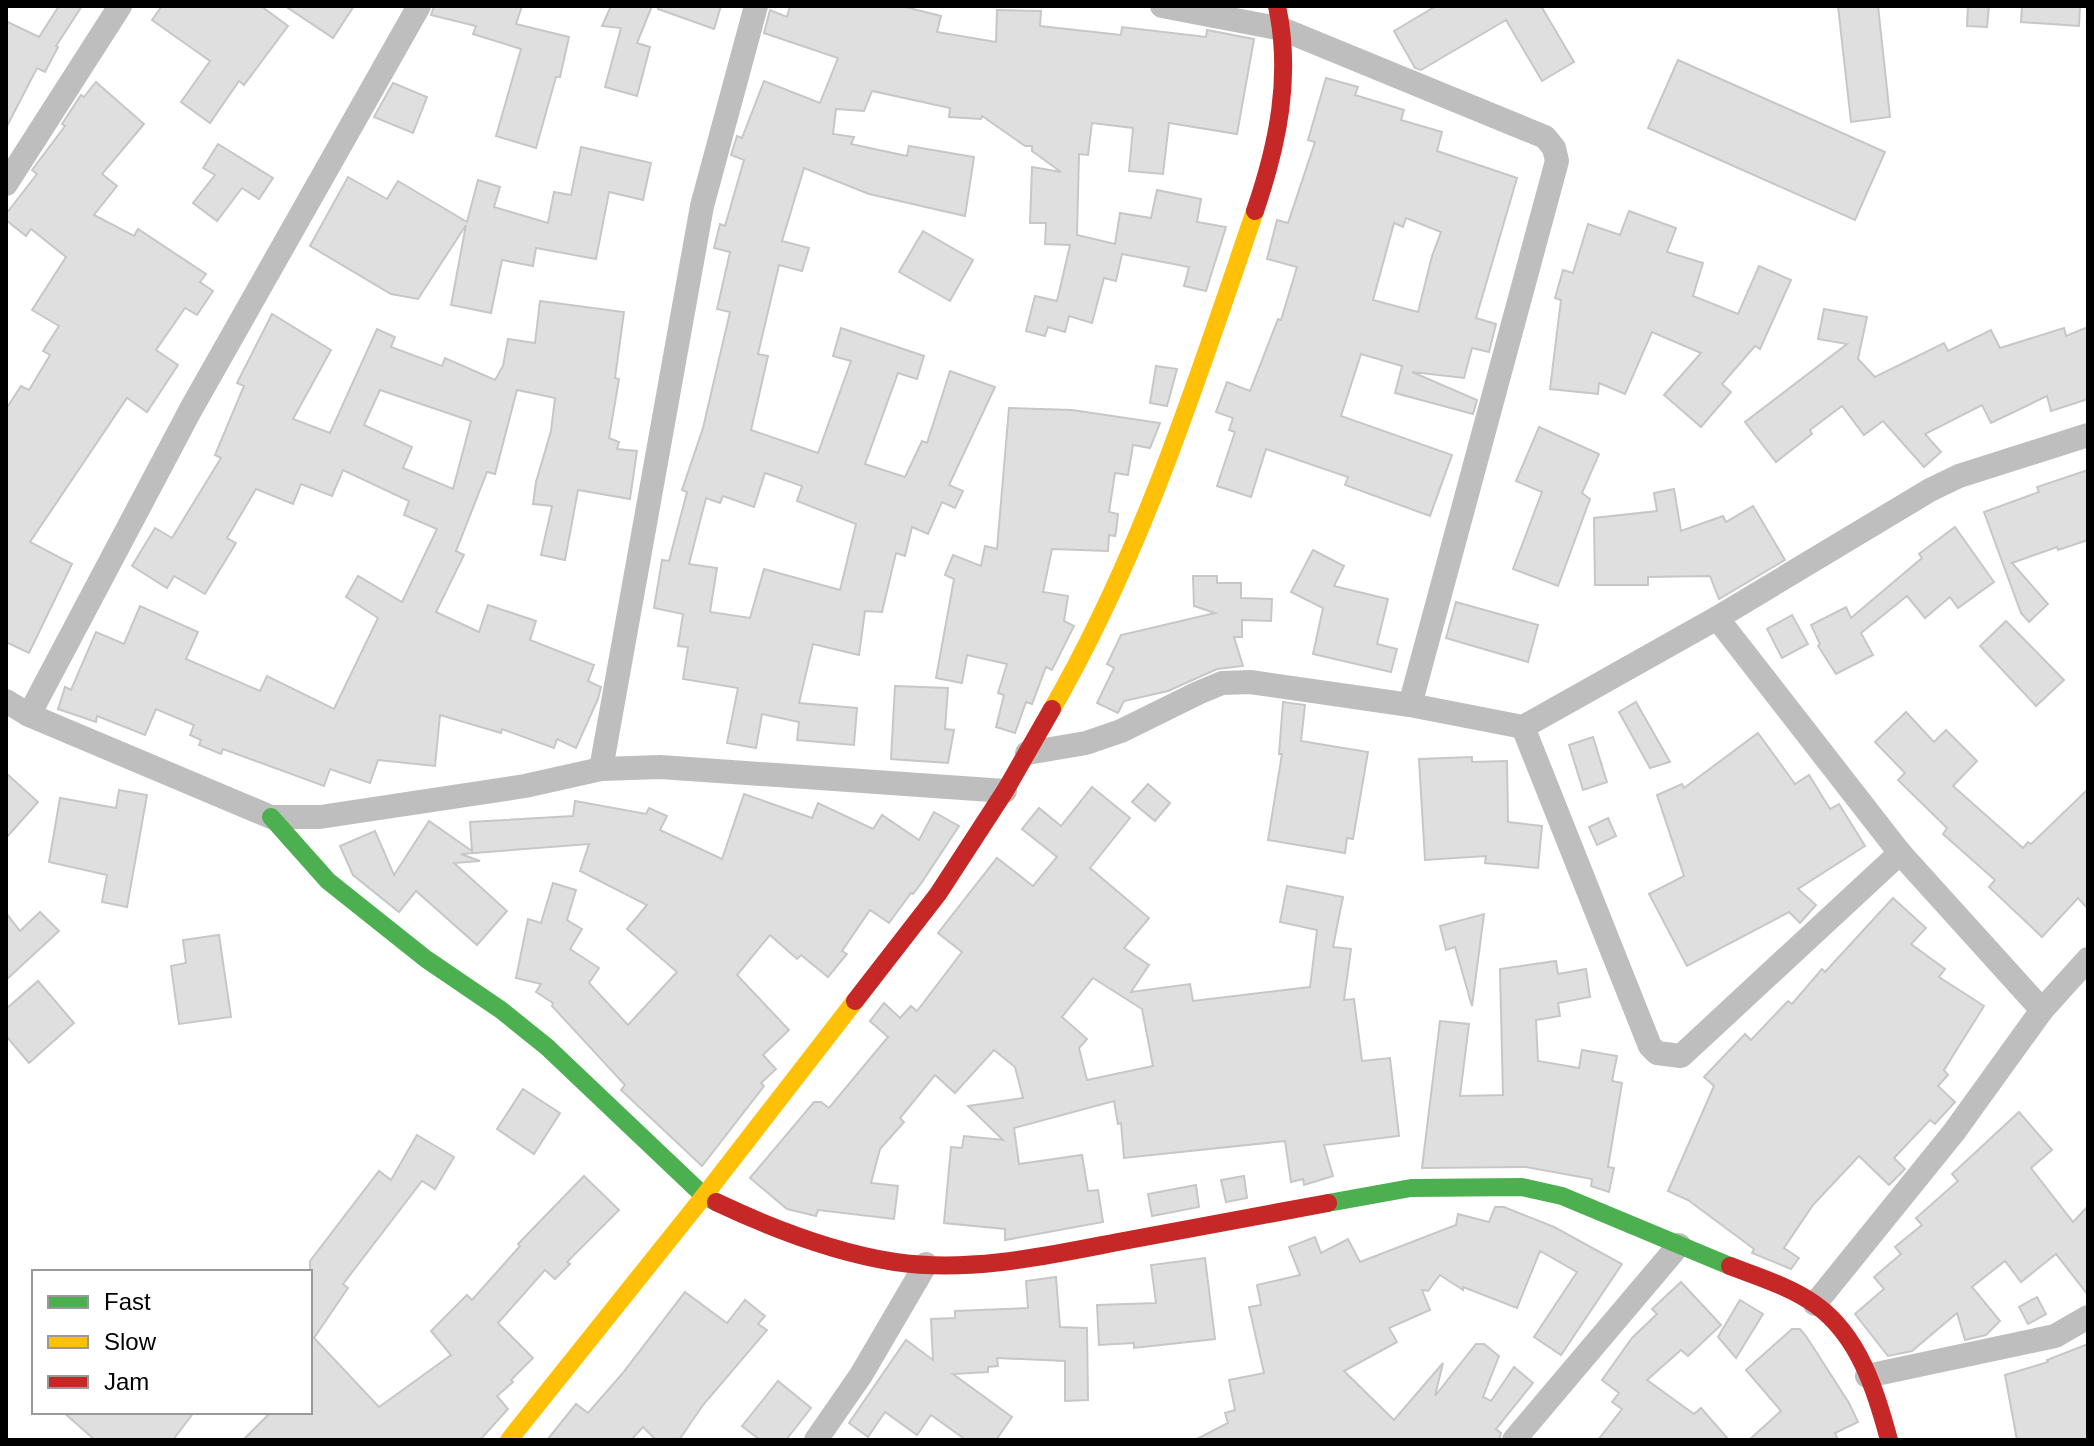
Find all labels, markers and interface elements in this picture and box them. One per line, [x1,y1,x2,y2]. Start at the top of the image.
legend [32,1270,312,1414]
text: Fast [104,1288,151,1315]
text: Slow [104,1328,157,1355]
text: Jam [104,1368,149,1395]

